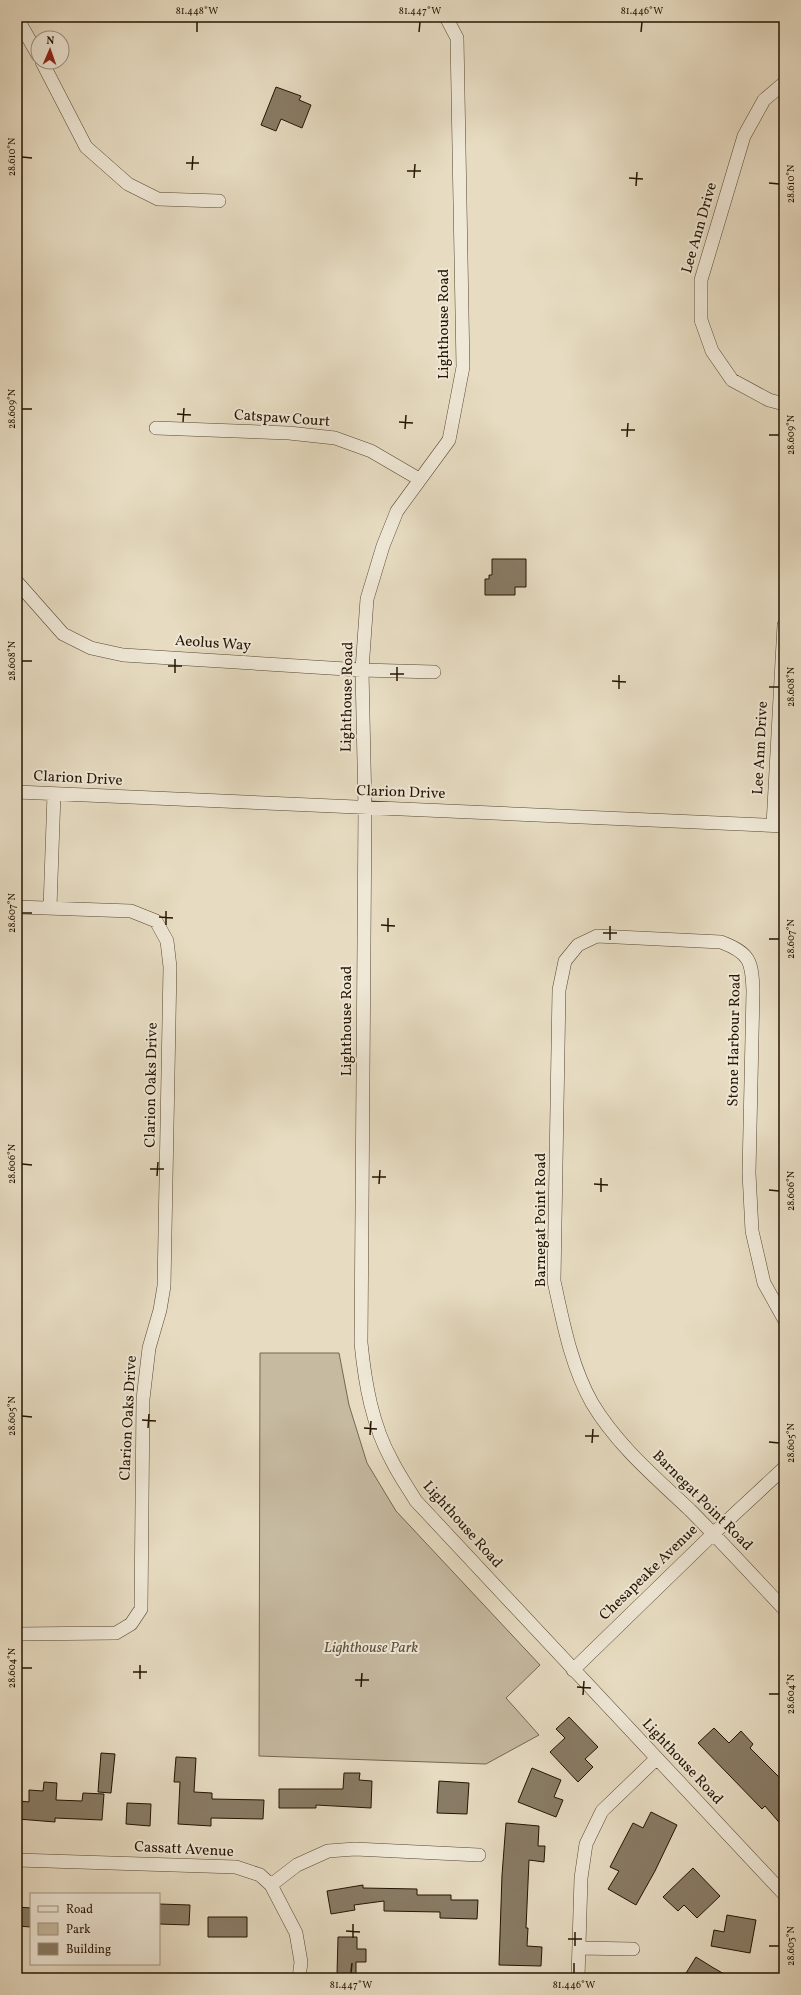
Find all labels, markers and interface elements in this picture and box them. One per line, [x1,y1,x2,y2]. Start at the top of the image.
text: 81.448°W [176,4,218,18]
text: 81.447°W [399,4,441,18]
text: 81.446°W [621,4,663,18]
north arrow [30,30,70,70]
text: N [46,34,55,49]
text: 28.610°N [5,137,19,176]
text: 28.610°N [784,164,798,203]
street label: Lee Ann Drive [677,180,723,276]
street label: Lighthouse Road [434,269,455,379]
text: 28.609°N [5,388,19,429]
street label: Catspaw Court [233,405,331,433]
text: 28.609°N [784,414,798,455]
street label: Aeolus Way [174,631,252,657]
text: 28.608°N [5,640,19,681]
street label: Lighthouse Road [337,642,359,752]
text: 28.608°N [784,666,798,707]
street label: Lee Ann Drive [748,701,774,795]
street label: Clarion Drive [33,766,123,792]
street label: Clarion Drive [356,781,446,805]
text: 28.607°N [5,892,19,933]
text: 28.607°N [784,918,798,959]
street label: Lighthouse Road [337,966,358,1076]
street label: Stone Harbour Road [723,973,747,1107]
street label: Clarion Oaks Drive [140,1022,164,1148]
text: 28.606°N [5,1143,19,1184]
street label: Barnegat Point Road [531,1153,552,1287]
text: 28.606°N [784,1170,798,1211]
street label: Clarion Oaks Drive [115,1355,143,1481]
text: 28.605°N [5,1396,19,1436]
text: 28.605°N [784,1423,798,1463]
street label: Barnegat Point Road [647,1446,757,1556]
street label: Lighthouse Road [417,1477,507,1573]
street label: Chesapeake Avenue [595,1520,703,1626]
park label: Lighthouse Park [324,1638,418,1659]
text: 28.604°N [5,1647,19,1688]
text: 28.604°N [784,1673,798,1714]
street label: Lighthouse Road [637,1714,727,1810]
street label: Cassatt Avenue [134,1837,234,1863]
legend [30,1893,160,1965]
text: Road [66,1902,93,1918]
text: Park [66,1922,91,1938]
text: 28.603°N [784,1925,798,1966]
text: Building [66,1942,111,1958]
text: 81.447°W [330,1978,372,1992]
text: 81.446°W [553,1978,595,1992]

